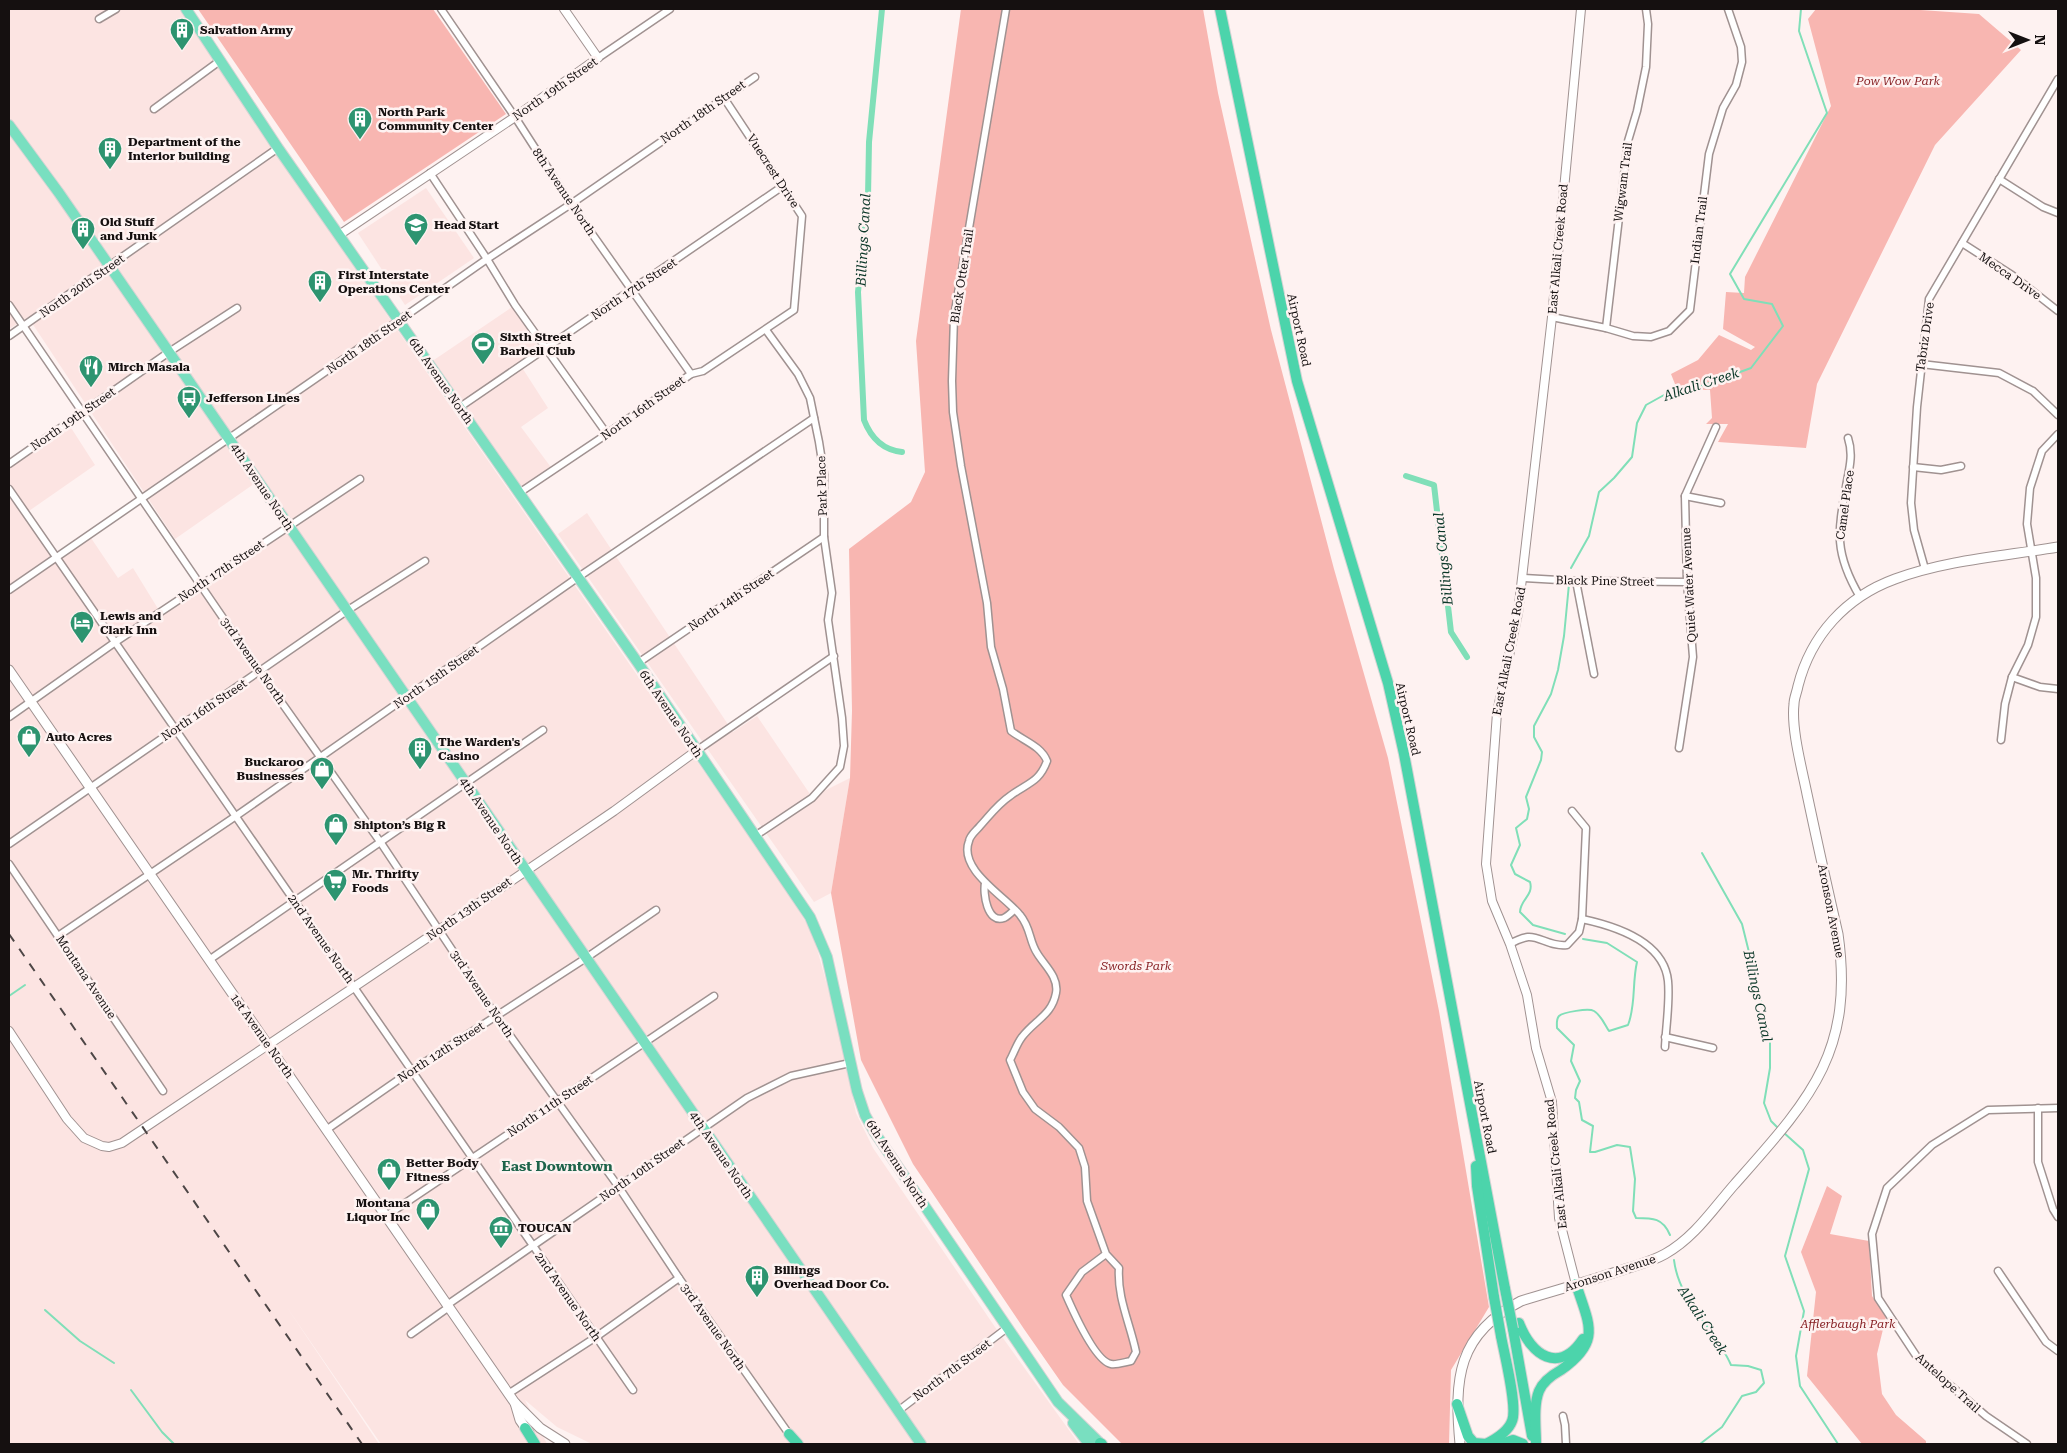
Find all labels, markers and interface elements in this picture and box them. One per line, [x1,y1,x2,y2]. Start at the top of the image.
north arrow [2002,15,2052,65]
building icon: Salvation Army [169,17,195,51]
place label: Salvation Army [200,23,294,37]
text: N [2032,35,2048,46]
street label: North 19th Street [510,54,601,124]
park label: Pow Wow Park [1855,74,1940,88]
street label: North 18th Street [658,77,749,147]
place label: North Park Community Center [378,105,494,133]
building icon: North Park Community Center [347,106,373,140]
street label: Vuecrest Drive [744,132,802,211]
place label: Department of the Interior building [128,135,241,163]
building icon: Department of the Interior building [97,136,123,170]
street label: Wigwam Trail [1611,141,1635,223]
street label: 8th Avenue North [530,146,599,238]
street label: East Alkali Creek Road [1545,183,1571,315]
water label: Billings Canal [853,193,873,288]
street label: Indian Trail [1688,195,1710,265]
school or university icon: Head Start [403,212,429,246]
place label: Old Stuff and Junk [100,215,158,243]
building icon: Old Stuff and Junk [70,216,96,250]
place label: Head Start [434,218,499,232]
street label: Black Otter Trail [948,228,976,324]
street label: Mecca Drive [1976,250,2044,303]
street label: North 20th Street [37,251,128,321]
street label: North 17th Street [588,255,680,323]
place label: First Interstate Operations Center [338,268,450,296]
building icon: First Interstate Operations Center [307,269,333,303]
street label: Airport Road [1284,292,1314,368]
street label: Tabriz Drive [1913,301,1937,373]
street label: North 18th Street [324,307,415,377]
place label: Sixth Street Barbell Club [500,330,575,358]
sports icon: Sixth Street Barbell Club [470,331,496,365]
street label: 6th Avenue North [406,335,476,427]
restaurant icon: Mirch Masala [78,354,104,388]
place label: Mirch Masala [108,360,190,374]
water label: Alkali Creek [1660,364,1741,404]
street label: North 16th Street [598,373,688,443]
street label: North 19th Street [28,384,119,454]
bus stop icon: Jefferson Lines [176,385,202,419]
place label: Jefferson Lines [206,391,300,405]
street label: 4th Avenue North [228,441,297,533]
street label: Park Place [814,455,830,516]
street label: Camel Place [1833,469,1857,541]
water label: Billings Canal [1430,512,1456,607]
street label: Quiet Water Avenue [1679,527,1699,643]
street label: North 17th Street [175,537,267,605]
street label: North 14th Street [685,566,777,634]
street label: Black Pine Street [1555,573,1655,589]
street label: East Alkali Creek Road [1490,585,1528,717]
place label: Lewis and Clark Inn [100,609,161,637]
hotel icon: Lewis and Clark Inn [69,610,95,644]
street label: 3rd Avenue North [218,615,288,707]
street label: North 15th Street [391,642,482,712]
street label: 6th Avenue North [637,668,706,760]
street label: North 16th Street [158,676,250,744]
street label: Airport Road [1393,681,1423,757]
shop icon: Auto Acres [16,724,42,758]
place label: Auto Acres [46,730,112,744]
place label: The Warden's Casino [438,735,520,763]
building icon: The Warden's Casino [407,736,433,770]
place label: Buckaroo Businesses [237,755,304,783]
shop icon: Buckaroo Businesses [309,756,335,790]
street label: 4th Avenue North [457,775,526,867]
shop icon: Shipton’s Big R [323,812,349,846]
place label: Shipton’s Big R [354,818,446,832]
street label: Aronson Avenue [1815,863,1847,959]
place label: Mr. Thrifty Foods [352,867,420,895]
supermarket icon: Mr. Thrifty Foods [322,868,348,902]
street label: North 13th Street [424,874,515,944]
street label: 2nd Avenue North [285,892,357,986]
street label: Montana Avenue [53,933,119,1022]
street label: 3rd Avenue North [448,948,517,1041]
water label: Billings Canal [1740,948,1776,1043]
park label: Swords Park [1100,959,1172,973]
street label: 1st Avenue North [228,991,297,1081]
street label: North 12th Street [395,1019,487,1085]
street label: North 11th Street [504,1072,596,1140]
street label: Airport Road [1471,1079,1499,1155]
street label: East Alkali Creek Road [1542,1098,1570,1230]
street label: 4th Avenue North [687,1109,756,1201]
street label: 6th Avenue North [863,1117,931,1211]
street label: North 10th Street [597,1135,688,1205]
place label: Better Body Fitness [406,1156,480,1184]
shop icon: Better Body Fitness [376,1157,402,1191]
district label: East Downtown [501,1158,613,1174]
place label: Montana Liquor Inc [347,1196,410,1224]
shop icon: Montana Liquor Inc [415,1197,441,1231]
museum icon: TOUCAN [488,1215,514,1249]
place label: TOUCAN [518,1221,572,1235]
street label: 2nd Avenue North [532,1250,604,1344]
street label: Aronson Avenue [1563,1252,1658,1294]
place label: Billings Overhead Door Co. [774,1263,890,1291]
building icon: Billings Overhead Door Co. [744,1264,770,1298]
street label: 3rd Avenue North [678,1281,748,1373]
water label: Alkali Creek [1674,1282,1731,1358]
park label: Afflerbaugh Park [1800,1317,1896,1331]
street label: North 7th Street [910,1336,994,1404]
street label: Antelope Trail [1913,1350,1983,1416]

